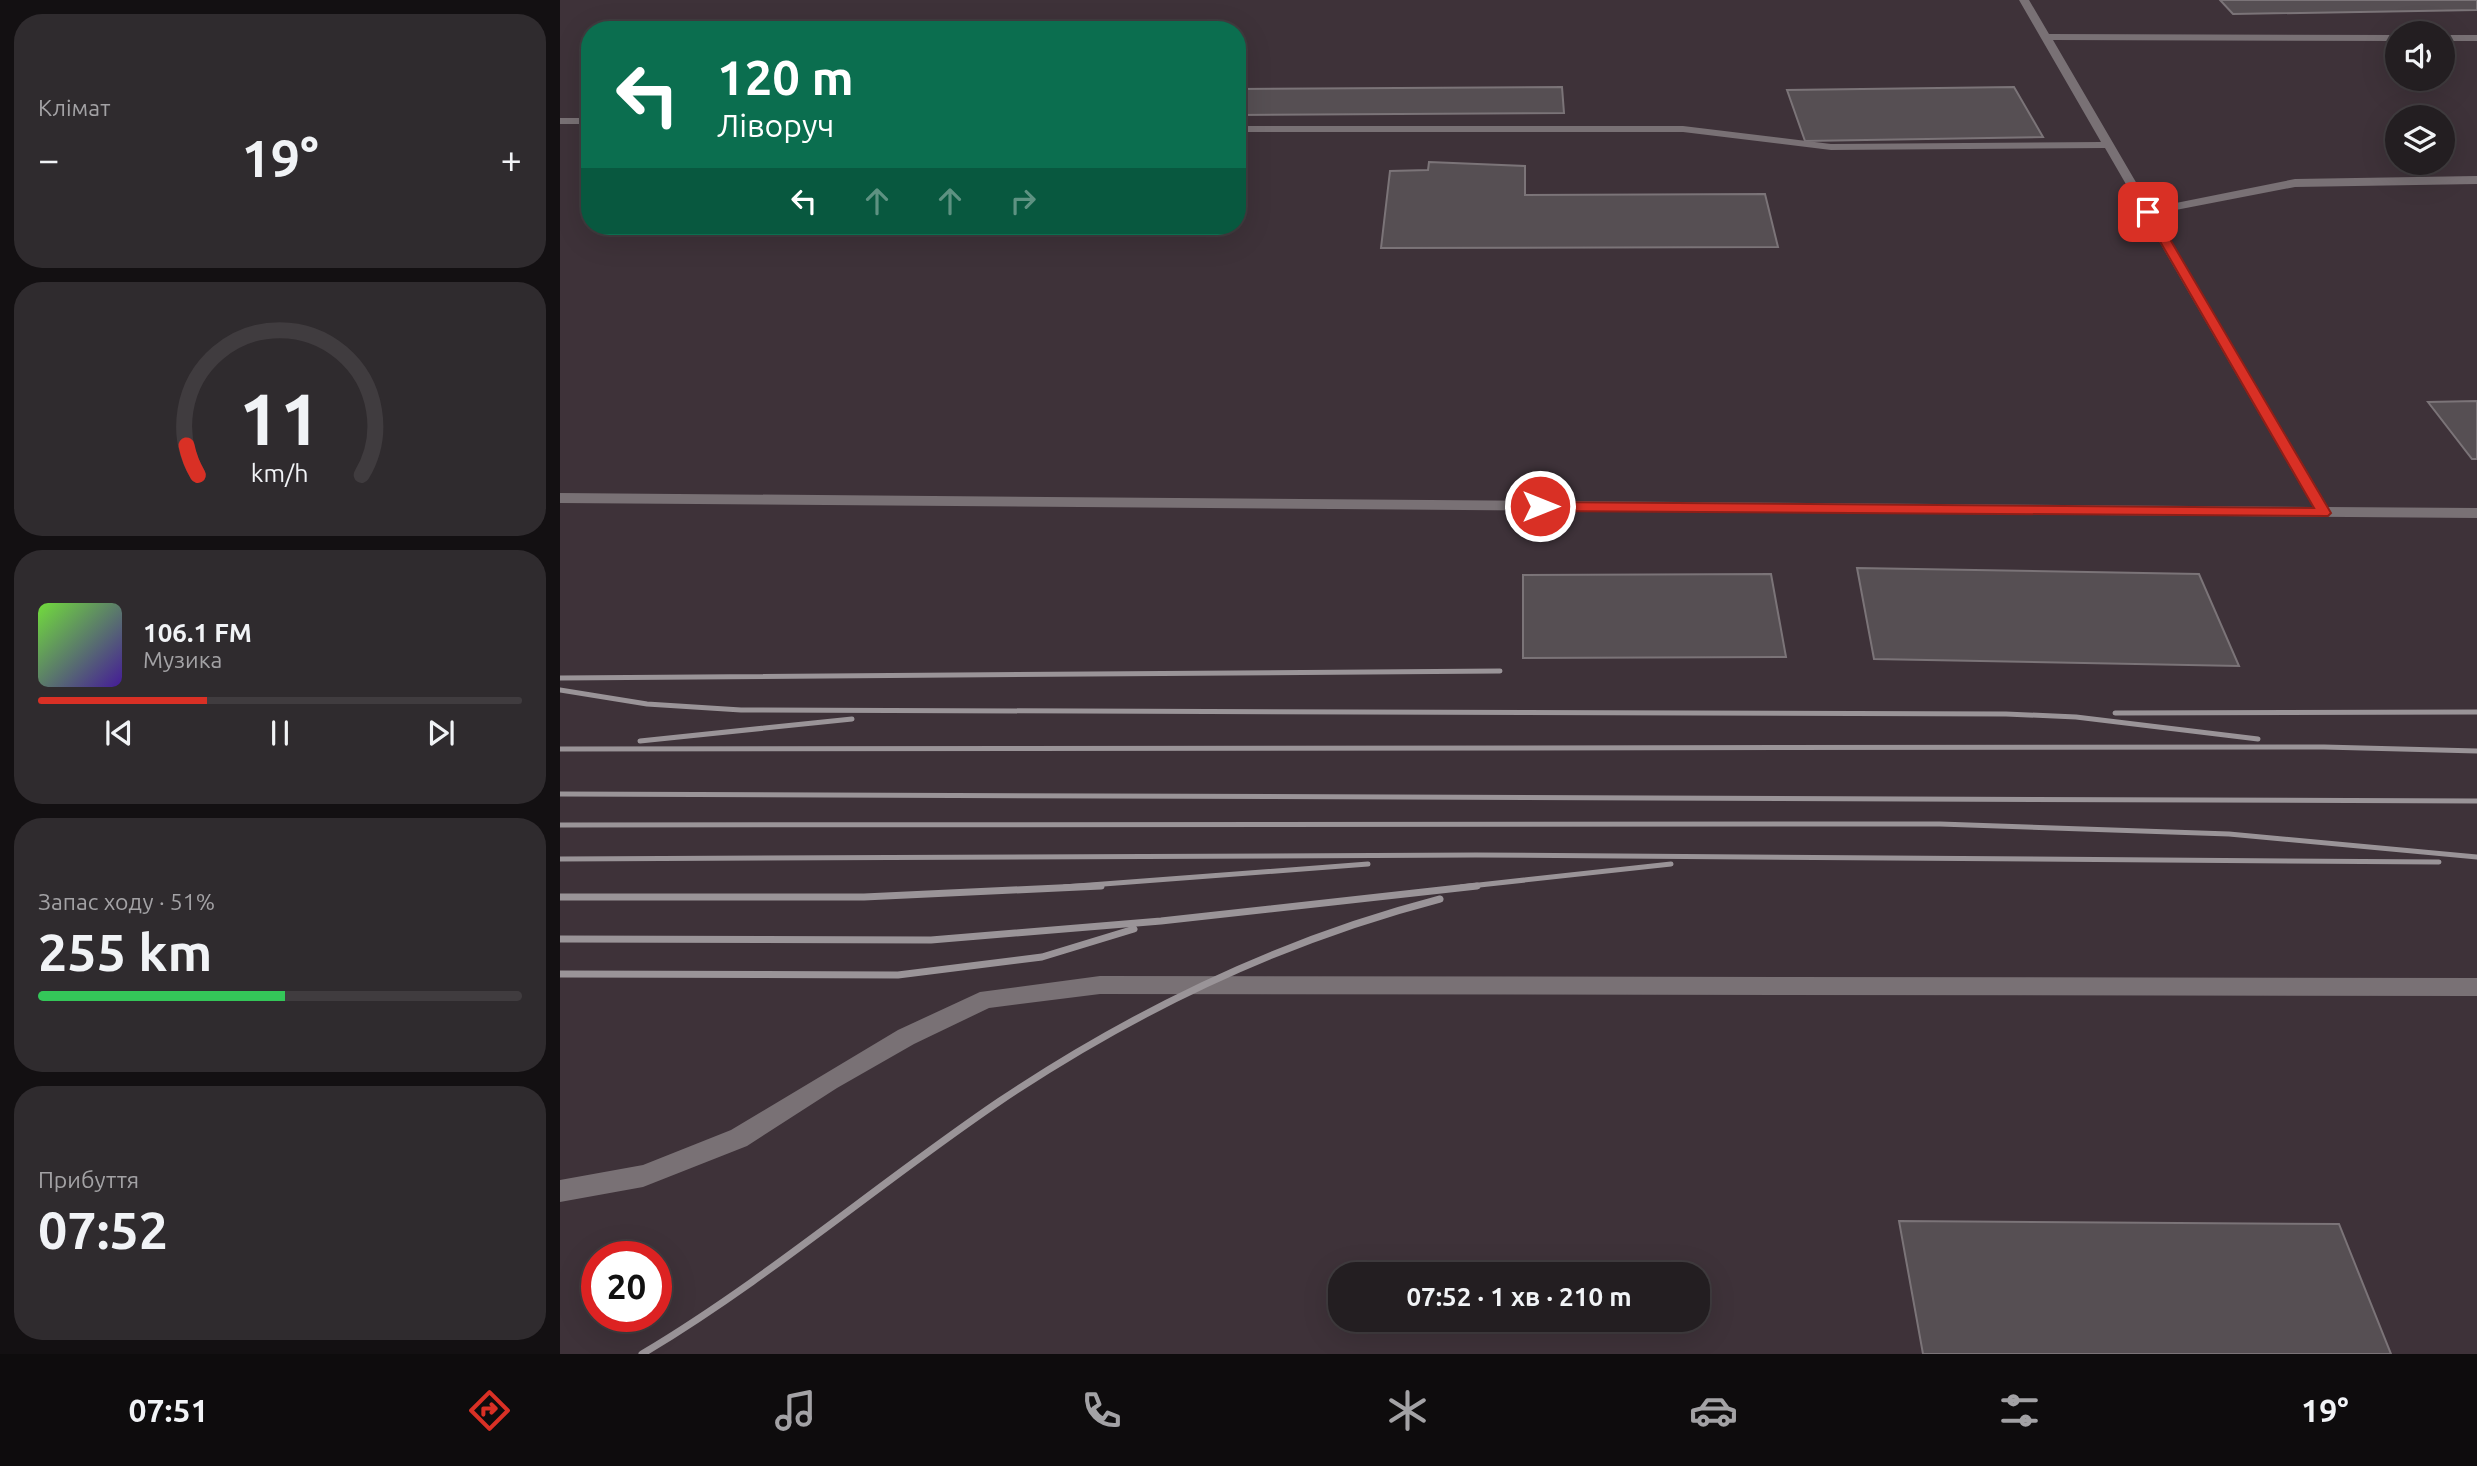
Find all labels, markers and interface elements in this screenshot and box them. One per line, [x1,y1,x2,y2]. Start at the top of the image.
map controls [2385,21,2455,175]
button: sound [2385,21,2455,91]
icon: left [602,49,693,140]
text: 120 m [717,49,854,104]
text: Клімат [38,95,110,120]
button: layers [2385,105,2455,175]
text: Ліворуч [717,107,834,143]
text: 19° [241,129,319,187]
text: − [38,138,59,180]
text: + [501,138,522,180]
icon: left [785,182,823,220]
icon: ahead [858,182,896,220]
icon: ahead [931,182,969,220]
icon: right [1004,182,1042,220]
pin [2118,182,2178,242]
icon: arrive [2129,193,2167,231]
text: 11 [239,377,321,459]
text: km/h [251,459,309,487]
position arrow [1503,469,1577,543]
text: 106.1 FM [143,618,252,647]
text: Музика [143,647,222,672]
icon: previous [100,714,138,752]
icon: pause [261,714,299,752]
icon: next [422,714,460,752]
text: Запас ходу · 51% [38,889,215,914]
text: 255 km [38,923,212,981]
text: Прибуття [38,1167,139,1192]
text: 07:52 [38,1201,168,1259]
speed limit sign: 20 [581,1241,672,1332]
text: 07:52 · 1 хв · 210 m [1406,1282,1632,1311]
icon: directions [465,1386,514,1435]
icon: music [771,1386,820,1435]
icon: phone [1077,1386,1126,1435]
icon: climate [1383,1386,1432,1435]
icon: car [1689,1386,1738,1435]
icon: filters [1995,1386,2044,1435]
text: 07:51 [128,1392,209,1428]
text: 19° [2301,1392,2349,1428]

